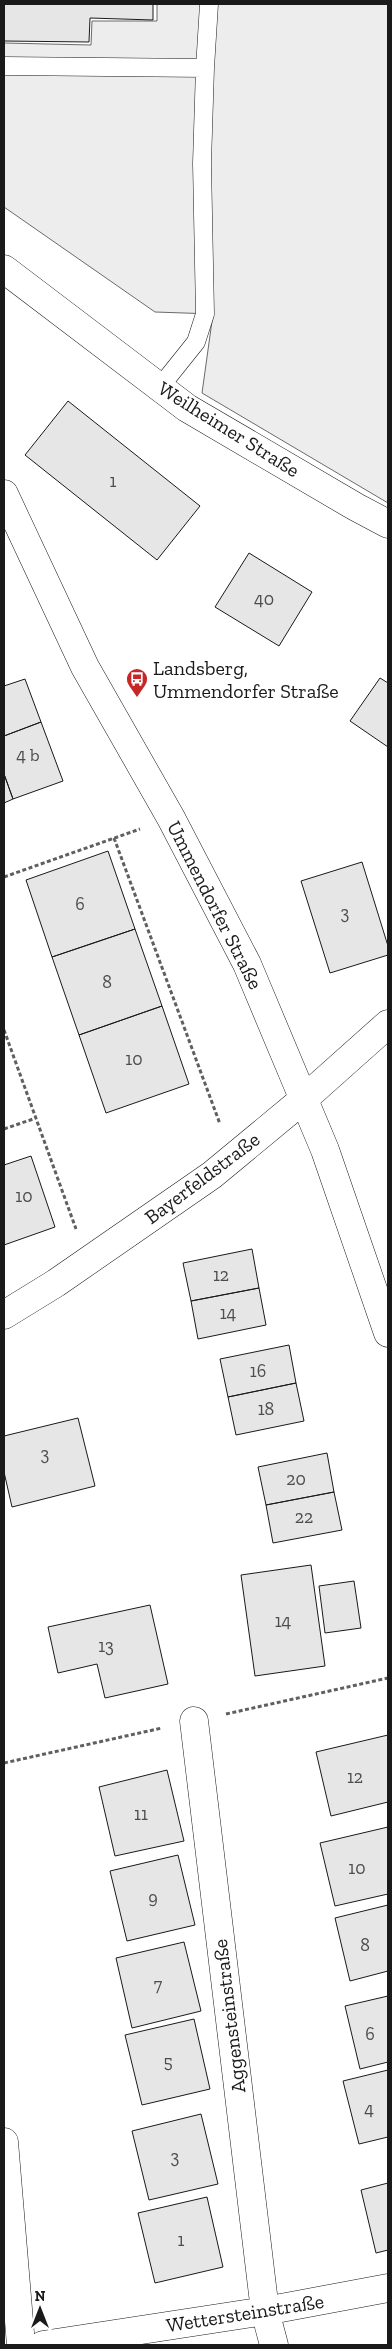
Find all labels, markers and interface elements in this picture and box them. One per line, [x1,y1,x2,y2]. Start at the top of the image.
street label: Weilheimer Straße [154,376,304,482]
house number: 1 [110,470,117,492]
house number: 40 [254,588,274,610]
place label: Landsberg, Ummendorfer Straße [153,656,339,703]
bus stop icon: Landsberg, Ummendorfer Straße [125,667,149,698]
house number: 4 b [16,744,40,766]
street label: Ummendorfer Straße [162,817,268,993]
house number: 6 [75,893,85,915]
house number: 3 [341,902,350,924]
house number: 8 [102,971,112,993]
house number: 10 [125,1048,143,1070]
street label: Bayerfeldstraße [140,1127,264,1229]
house number: 10 [15,1185,33,1207]
house number: 12 [213,1264,229,1286]
house number: 14 [220,1302,237,1324]
house number: 16 [250,1360,266,1382]
house number: 18 [258,1398,274,1420]
house number: 3 [41,1443,50,1465]
house number: 20 [286,1468,306,1490]
house number: 22 [295,1506,313,1528]
house number: 14 [275,1610,292,1632]
house number: 13 [98,1635,114,1657]
house number: 12 [347,1766,363,1788]
house number: 11 [134,1803,148,1825]
house number: 10 [348,1857,366,1879]
house number: 9 [148,1887,158,1909]
house number: 8 [360,1934,370,1956]
street label: Aggensteinstraße [208,1938,250,2094]
house number: 7 [154,1974,163,1996]
house number: 6 [365,2023,375,2045]
house number: 5 [163,2051,173,2073]
house number: 4 [364,2098,374,2120]
house number: 3 [171,2146,180,2168]
house number: 1 [178,2229,185,2251]
north arrow [15,2284,65,2334]
text: N [35,2288,46,2305]
street label: Wettersteinstraße [165,2289,325,2337]

